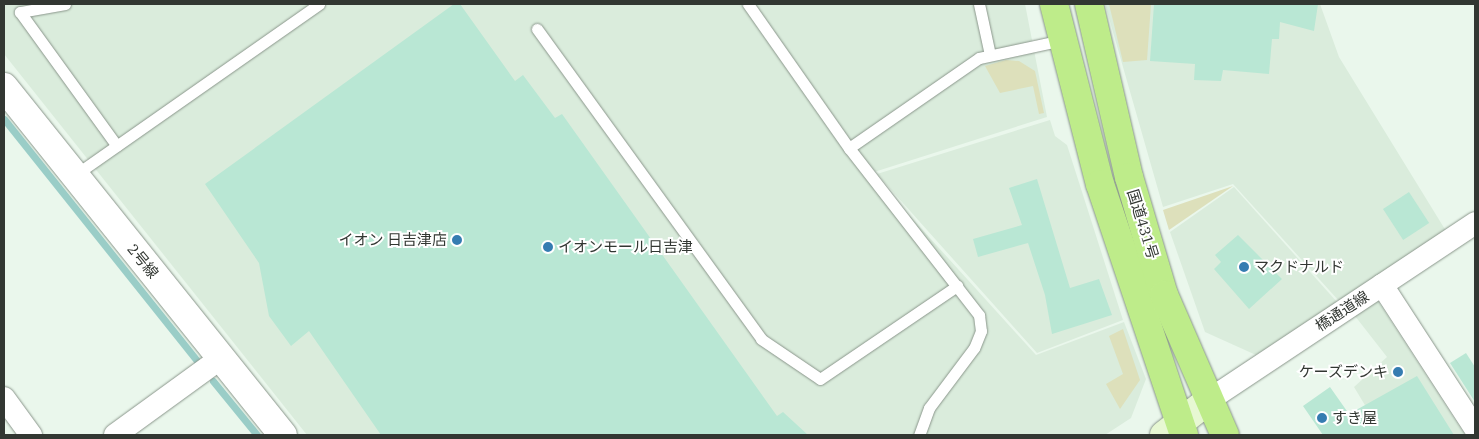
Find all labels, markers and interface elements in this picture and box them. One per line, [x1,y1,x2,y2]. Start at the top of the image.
street label: 国道431号 [1124,187,1162,261]
place label: イオン 日吉津店 [339,231,447,249]
marker: イオン 日吉津店 [451,234,463,246]
place label: イオンモール日吉津 [558,238,693,256]
street label: 2号線 [124,240,162,282]
marker: イオンモール日吉津 [542,241,554,253]
place label: マクドナルド [1254,258,1344,276]
marker: マクドナルド [1238,261,1250,273]
street label: 橋通道線 [1312,287,1372,335]
place label: ケーズデンキ [1298,363,1388,381]
marker: ケーズデンキ [1392,366,1404,378]
place label: すき屋 [1332,409,1377,427]
marker: すき屋 [1316,412,1328,424]

